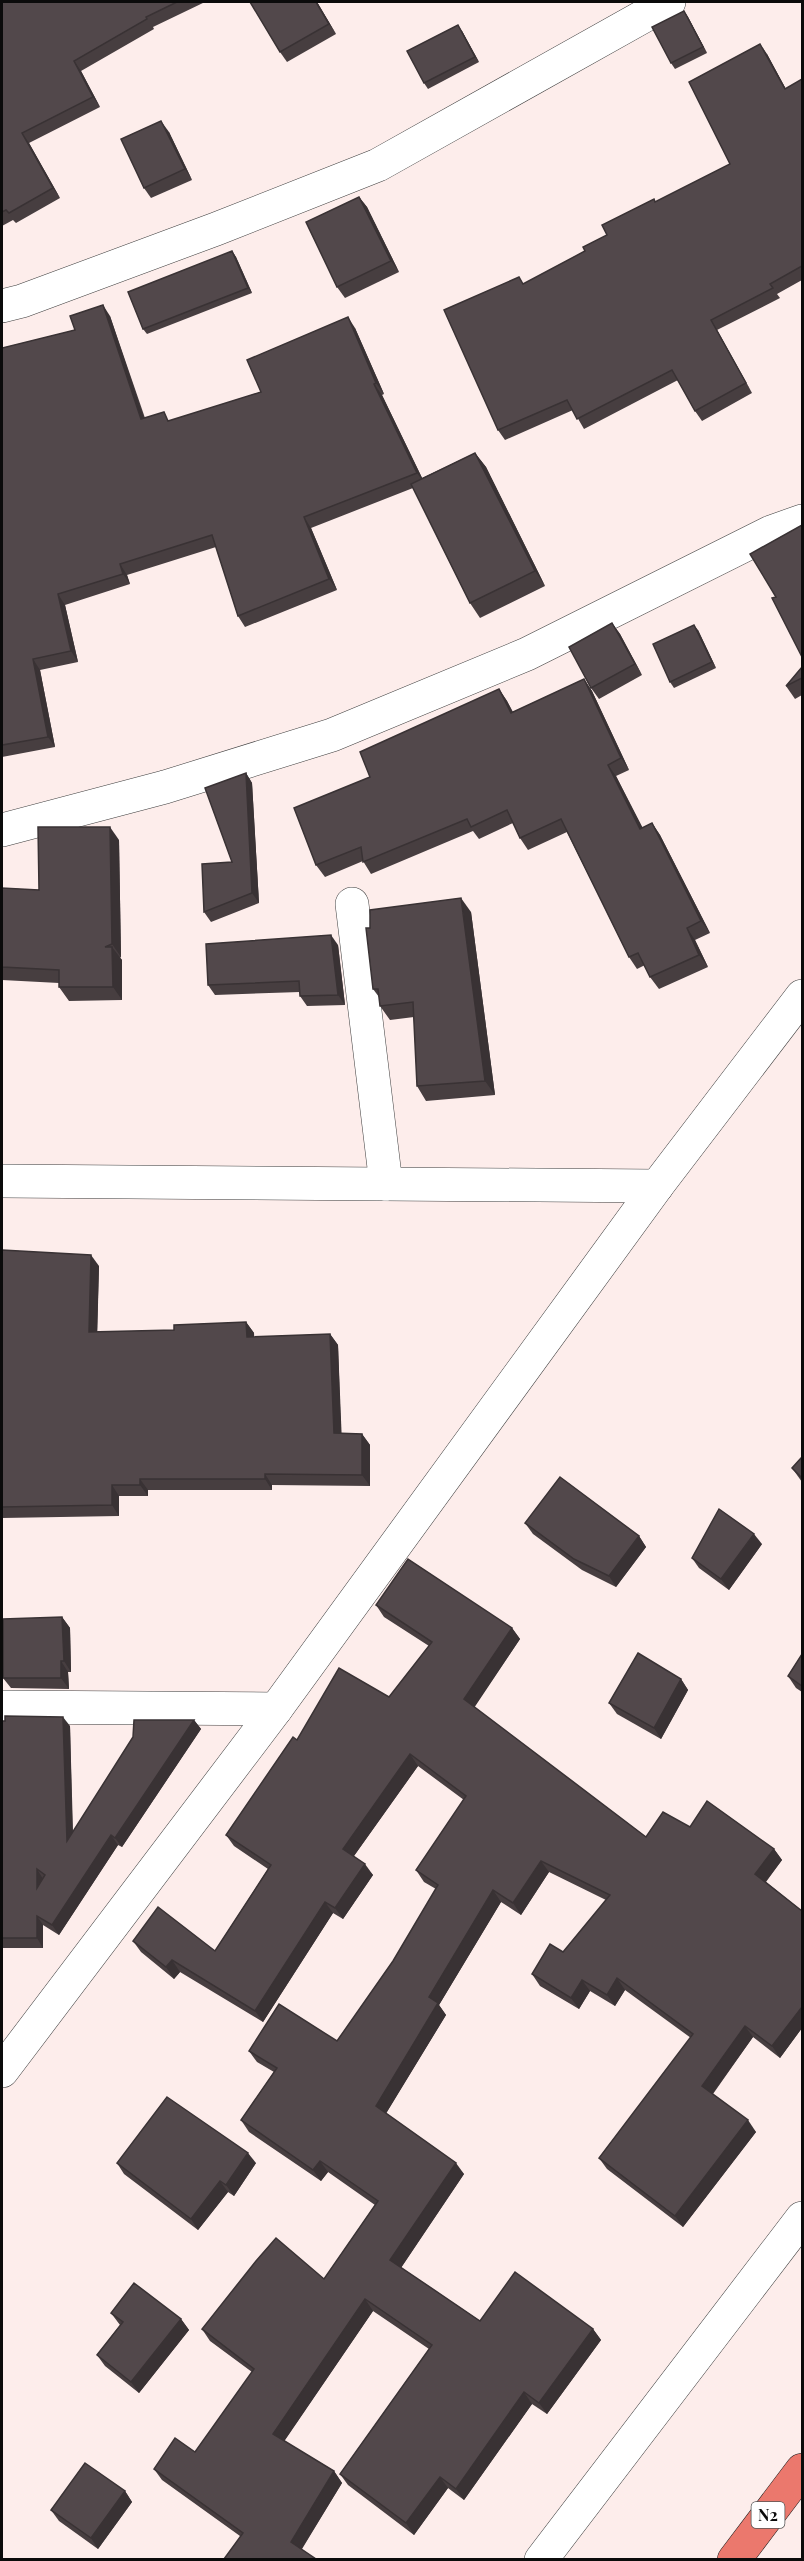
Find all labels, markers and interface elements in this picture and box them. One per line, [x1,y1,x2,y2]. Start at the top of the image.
road number: N2 [752,2502,784,2528]

